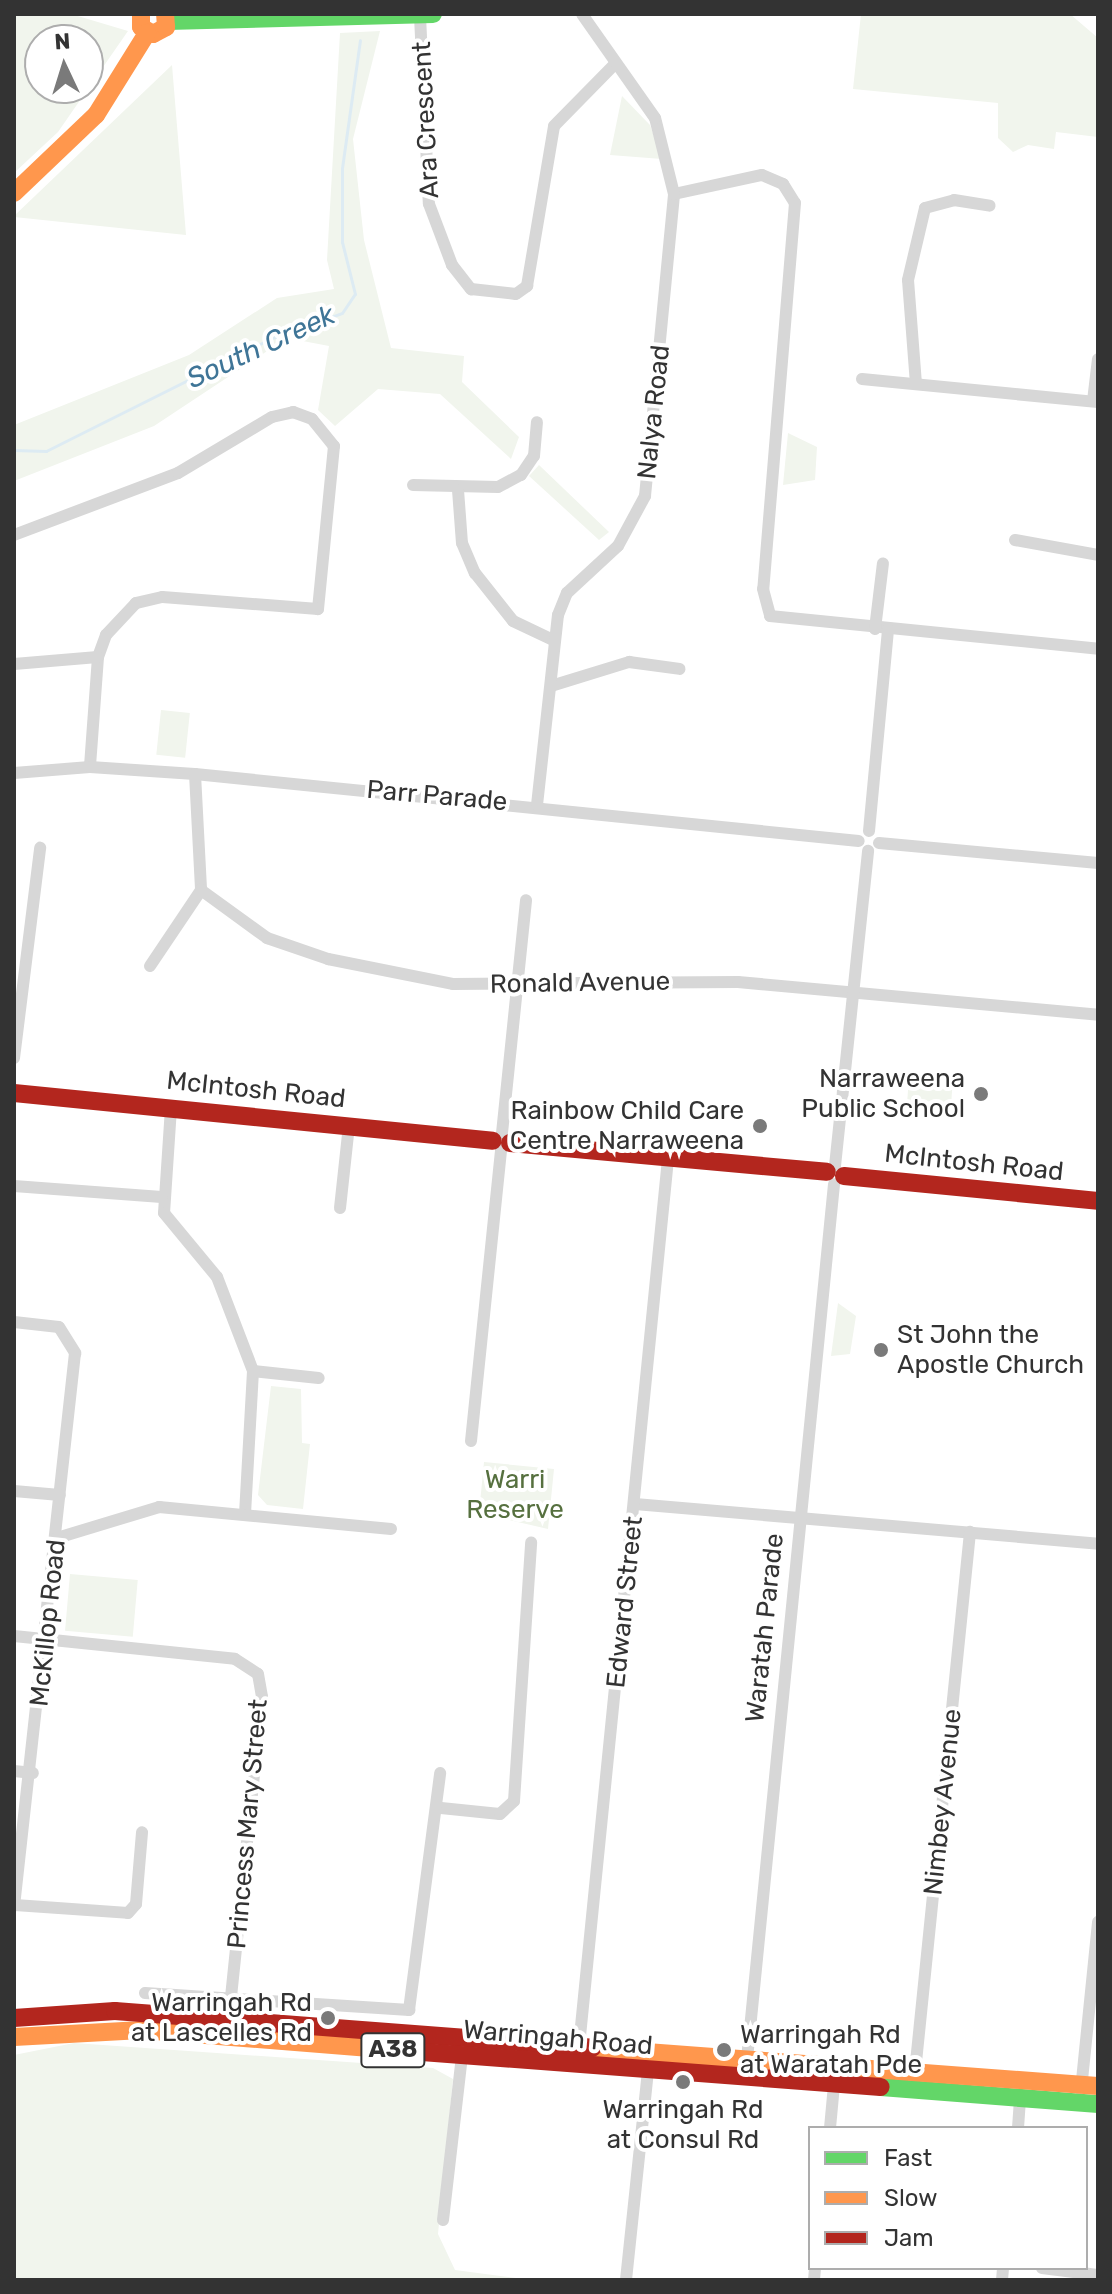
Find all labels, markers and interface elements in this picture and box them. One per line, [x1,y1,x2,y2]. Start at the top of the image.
north arrow [24,24,104,104]
text: N [54,28,71,56]
street label: Ara Crescent [406,41,446,199]
water label: South Creek [181,298,341,396]
street label: Nalya Road [631,343,677,481]
street label: Parr Parade [365,774,509,818]
street label: Ronald Avenue [489,966,671,1000]
place label: Narraweena Public School [801,1063,965,1124]
street label: McIntosh Road [165,1065,347,1115]
marker: Narraweena Public School [972,1085,990,1103]
place label: Rainbow Child Care Centre Narraweena [510,1095,744,1156]
marker: Rainbow Child Care Centre Narraweena [751,1117,769,1135]
street label: McIntosh Road [883,1138,1065,1188]
place label: St John the Apostle Church [897,1319,1084,1380]
marker: St John the Apostle Church [872,1341,890,1359]
park label: Warri Reserve [466,1464,564,1526]
street label: Edward Street [600,1515,650,1689]
street label: Waratah Parade [740,1532,790,1724]
street label: McKillop Road [24,1538,72,1708]
street label: Princess Mary Street [222,1698,274,1950]
street label: Nimbey Avenue [918,1706,968,1898]
place label: Warringah Rd at Lascelles Rd [131,1987,312,2048]
marker: Warringah Rd at Lascelles Rd [319,2009,337,2027]
street label: Warringah Road [462,2014,654,2062]
place label: Warringah Rd at Waratah Pde [740,2019,923,2080]
road number: A38 [359,2030,427,2070]
marker: Warringah Rd at Waratah Pde [715,2041,733,2059]
marker: Warringah Rd at Consul Rd [674,2073,692,2091]
place label: Warringah Rd at Consul Rd [603,2094,763,2156]
legend [808,2126,1088,2270]
text: Fast [884,2144,932,2172]
text: Slow [884,2184,937,2212]
text: Jam [884,2224,934,2252]

